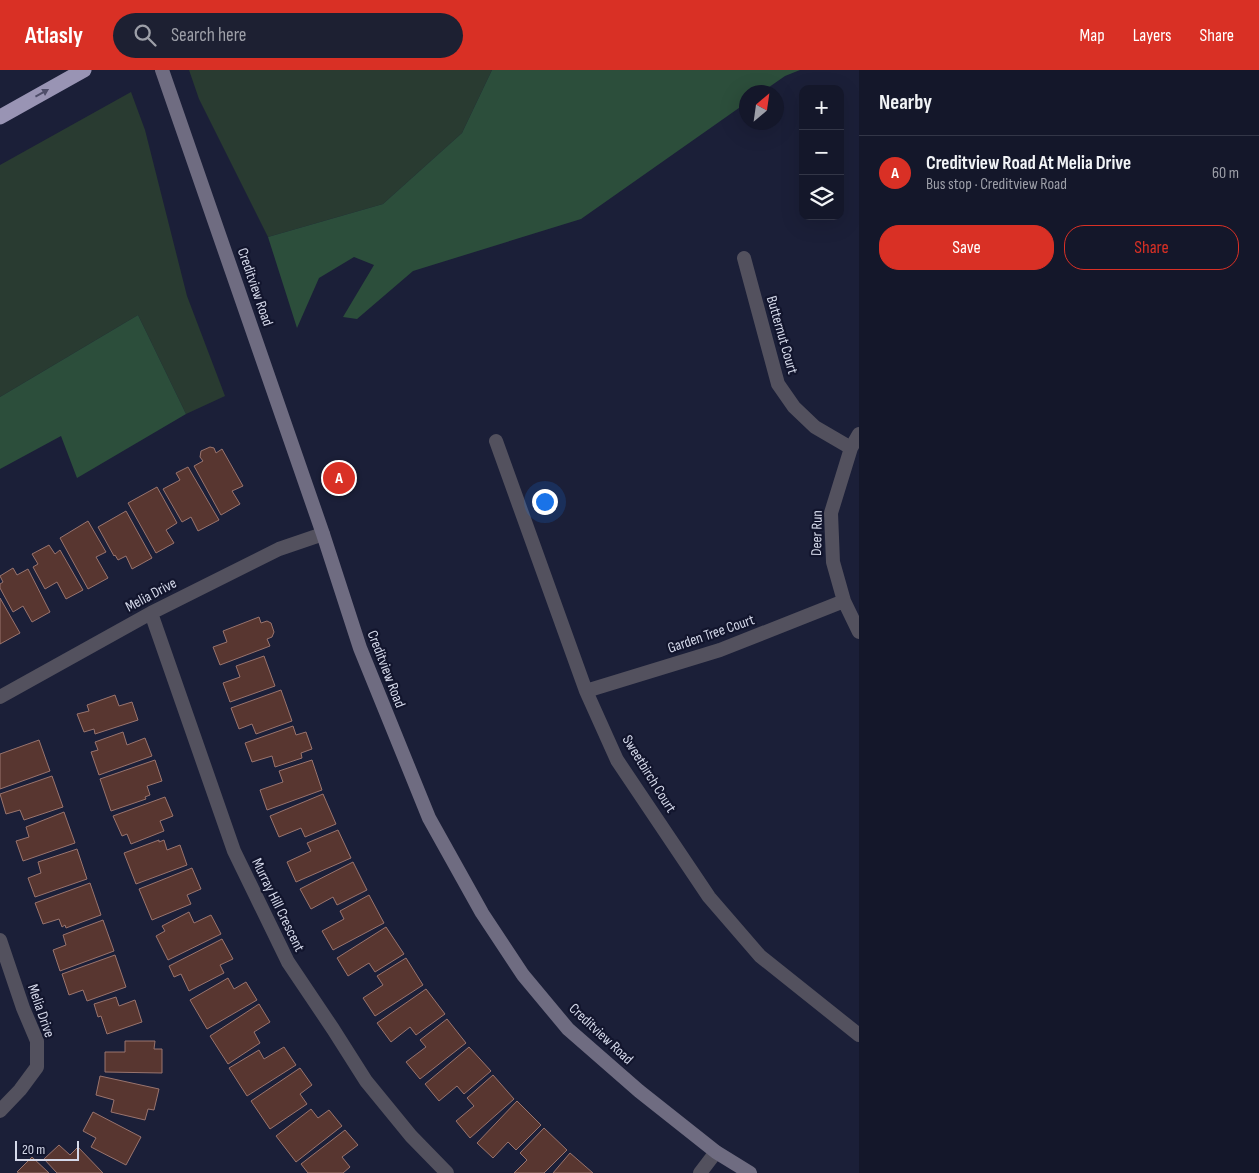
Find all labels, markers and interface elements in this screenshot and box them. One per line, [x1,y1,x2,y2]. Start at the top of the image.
search box [113,13,463,58]
text: Atlasly [25,21,83,50]
icon: search [131,21,159,49]
text: Search here [171,24,246,47]
text: Map [1080,25,1105,46]
text: Layers [1133,25,1172,46]
text: Share [1200,25,1234,46]
north arrow [739,85,784,130]
map controls [799,85,844,220]
button: + [799,85,844,130]
one-way arrow [35,89,48,98]
text: Nearby [879,90,932,115]
button: − [799,130,844,175]
text: Creditview Road At Melia Drive [926,152,1131,175]
text: A [891,164,899,183]
text: 60 m [1212,164,1239,183]
button: layers [799,175,844,220]
text: Bus stop · Creditview Road [926,175,1067,194]
button: Save [879,225,1054,270]
button: Share [1064,225,1239,270]
street label: Creditview Road [233,245,277,329]
street label: Butternut Court [762,294,802,377]
pin: A [323,459,355,497]
your location [532,489,558,515]
street label: Deer Run [807,510,827,556]
street label: Melia Drive [122,574,180,616]
street label: Garden Tree Court [665,610,757,658]
street label: Creditview Road [363,628,409,710]
street label: Sweetbirch Court [618,732,681,817]
street label: Murray Hill Crescent [247,855,309,955]
street label: Melia Drive [23,982,59,1040]
street label: Creditview Road [565,999,637,1069]
scale bar [15,1138,79,1161]
text: 20 m [22,1141,45,1158]

